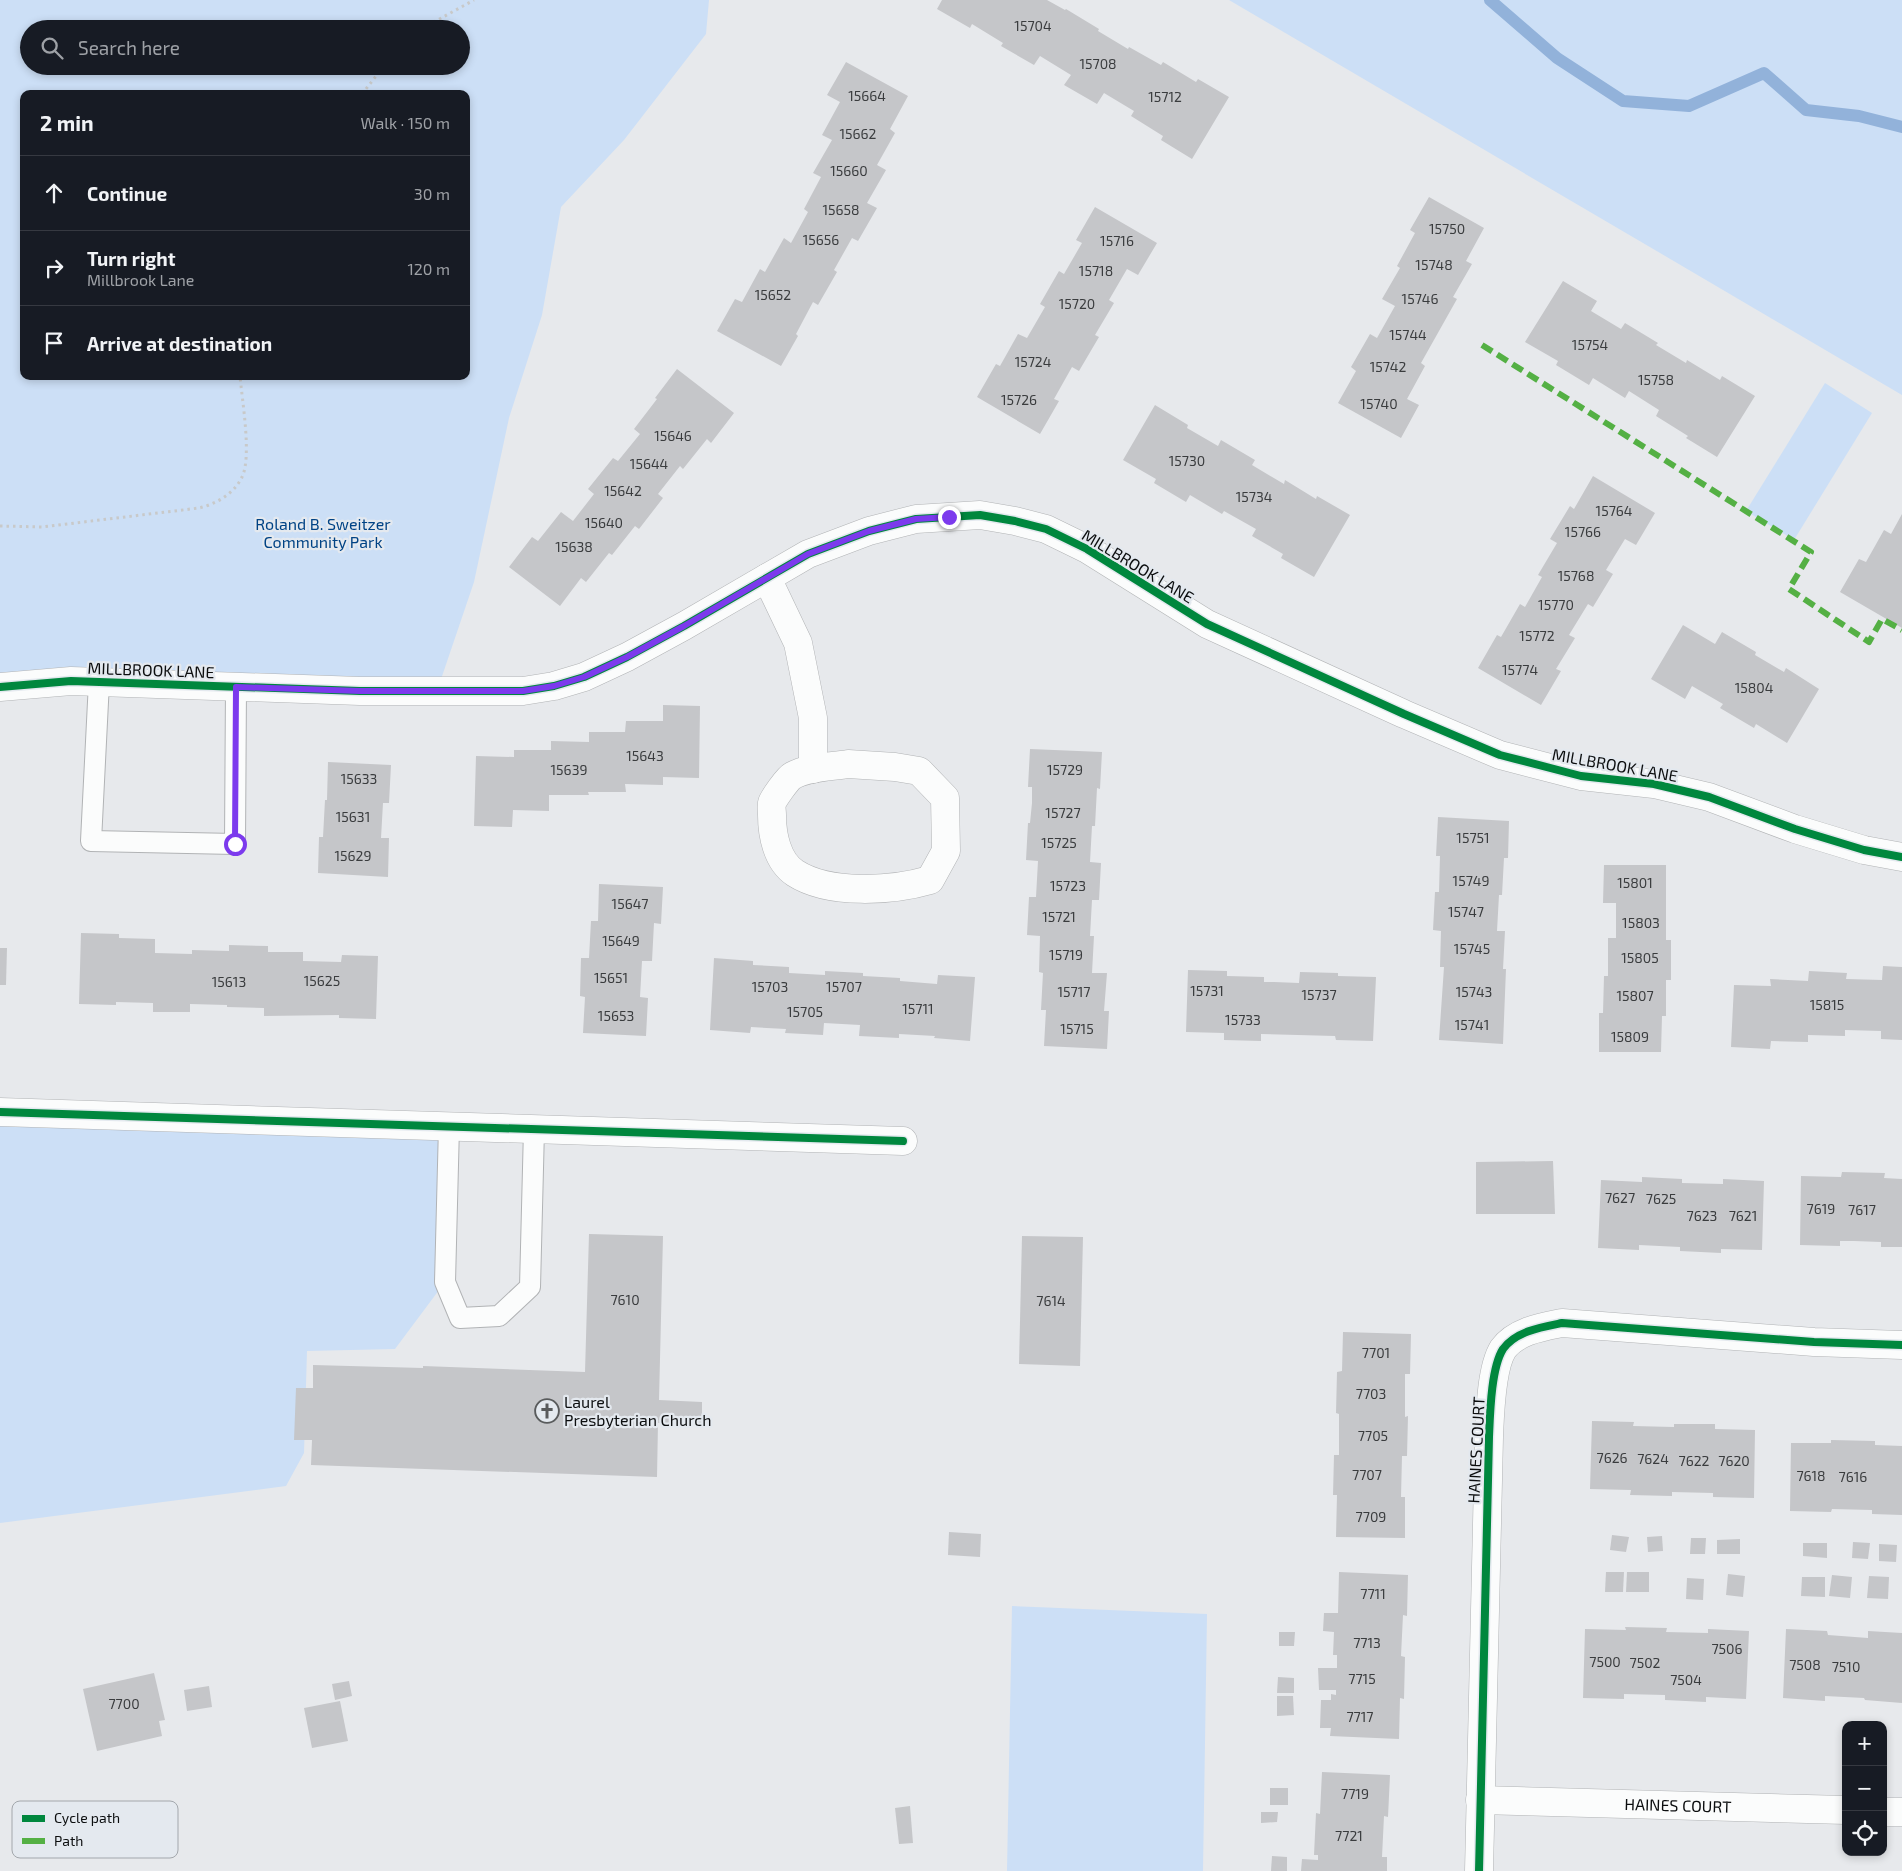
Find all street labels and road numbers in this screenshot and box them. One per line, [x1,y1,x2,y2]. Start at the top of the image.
street label: MILLBROOK LANE [1079,525,1198,606]
street label: MILLBROOK LANE [87,658,215,681]
street label: MILLBROOK LANE [1551,744,1679,785]
street label: HAINES COURT [1463,1396,1488,1504]
street label: HAINES COURT [1624,1794,1732,1816]

